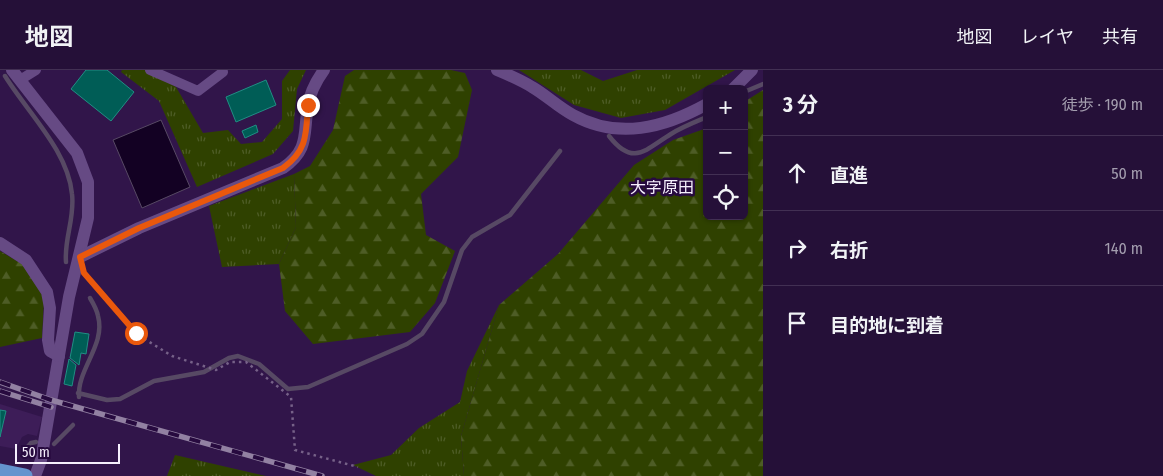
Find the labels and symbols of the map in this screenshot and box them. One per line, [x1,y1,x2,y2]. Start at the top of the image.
route end [297,94,320,117]
district label: 大字原田 [630,178,694,197]
route start [125,322,148,345]
scale bar [15,441,120,464]

